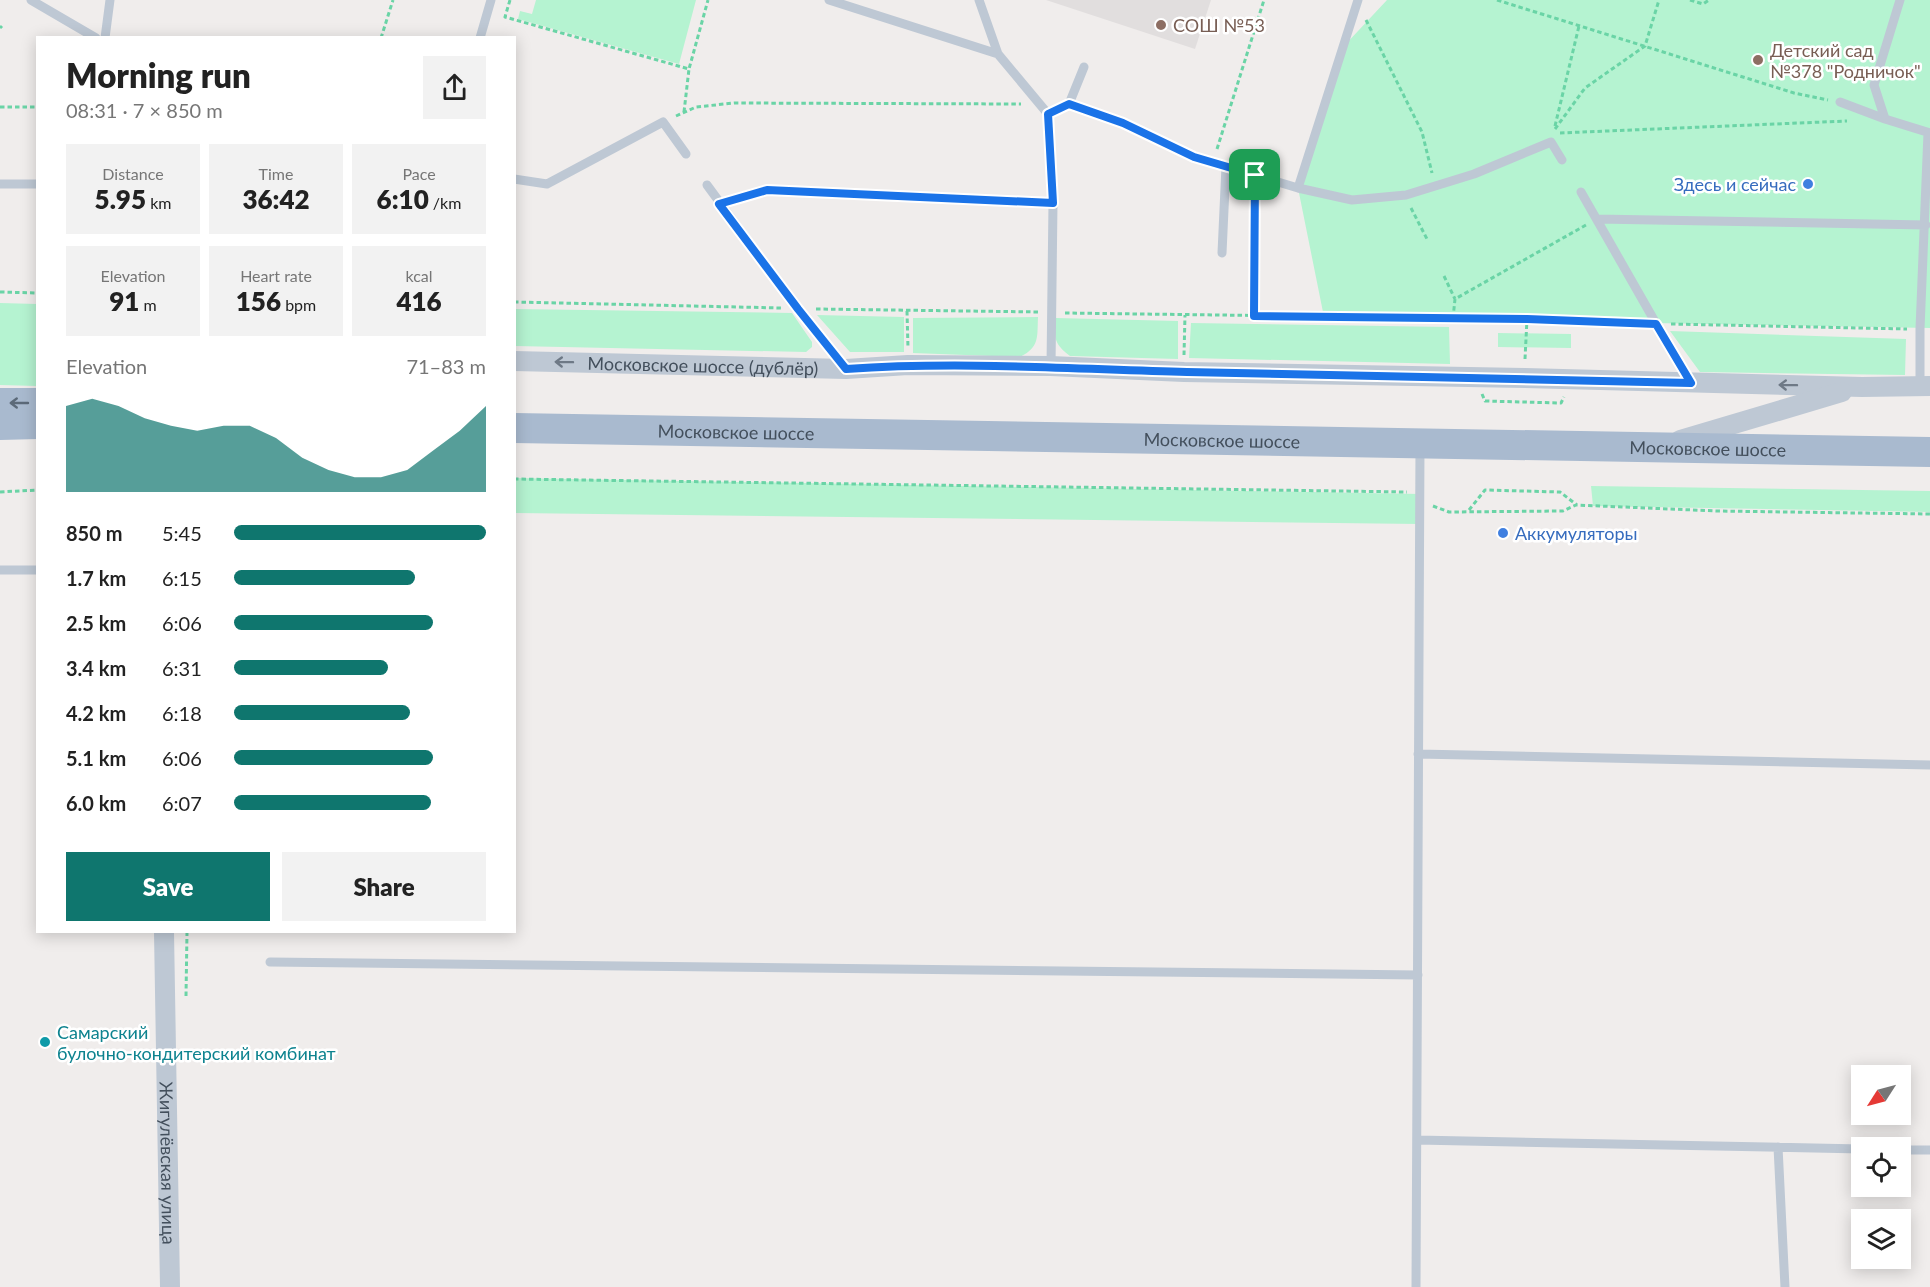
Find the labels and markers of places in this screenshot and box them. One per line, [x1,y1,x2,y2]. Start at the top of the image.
place label: СОШ №53 [1173,14,1265,36]
marker: СОШ №53 [1154,18,1168,32]
place label: Детский сад №378 "Родничок" [1770,39,1921,82]
marker: Детский сад №378 "Родничок" [1751,53,1765,67]
pin [1229,149,1280,200]
place label: Здесь и сейчас [1674,173,1796,195]
marker: Здесь и сейчас [1801,177,1815,191]
place label: Аккумуляторы [1515,522,1638,544]
marker: Аккумуляторы [1496,526,1510,540]
place label: Самарский булочно-кондитерский комбинат [57,1021,336,1064]
marker: Самарский булочно-кондитерский комбинат [38,1035,52,1049]

